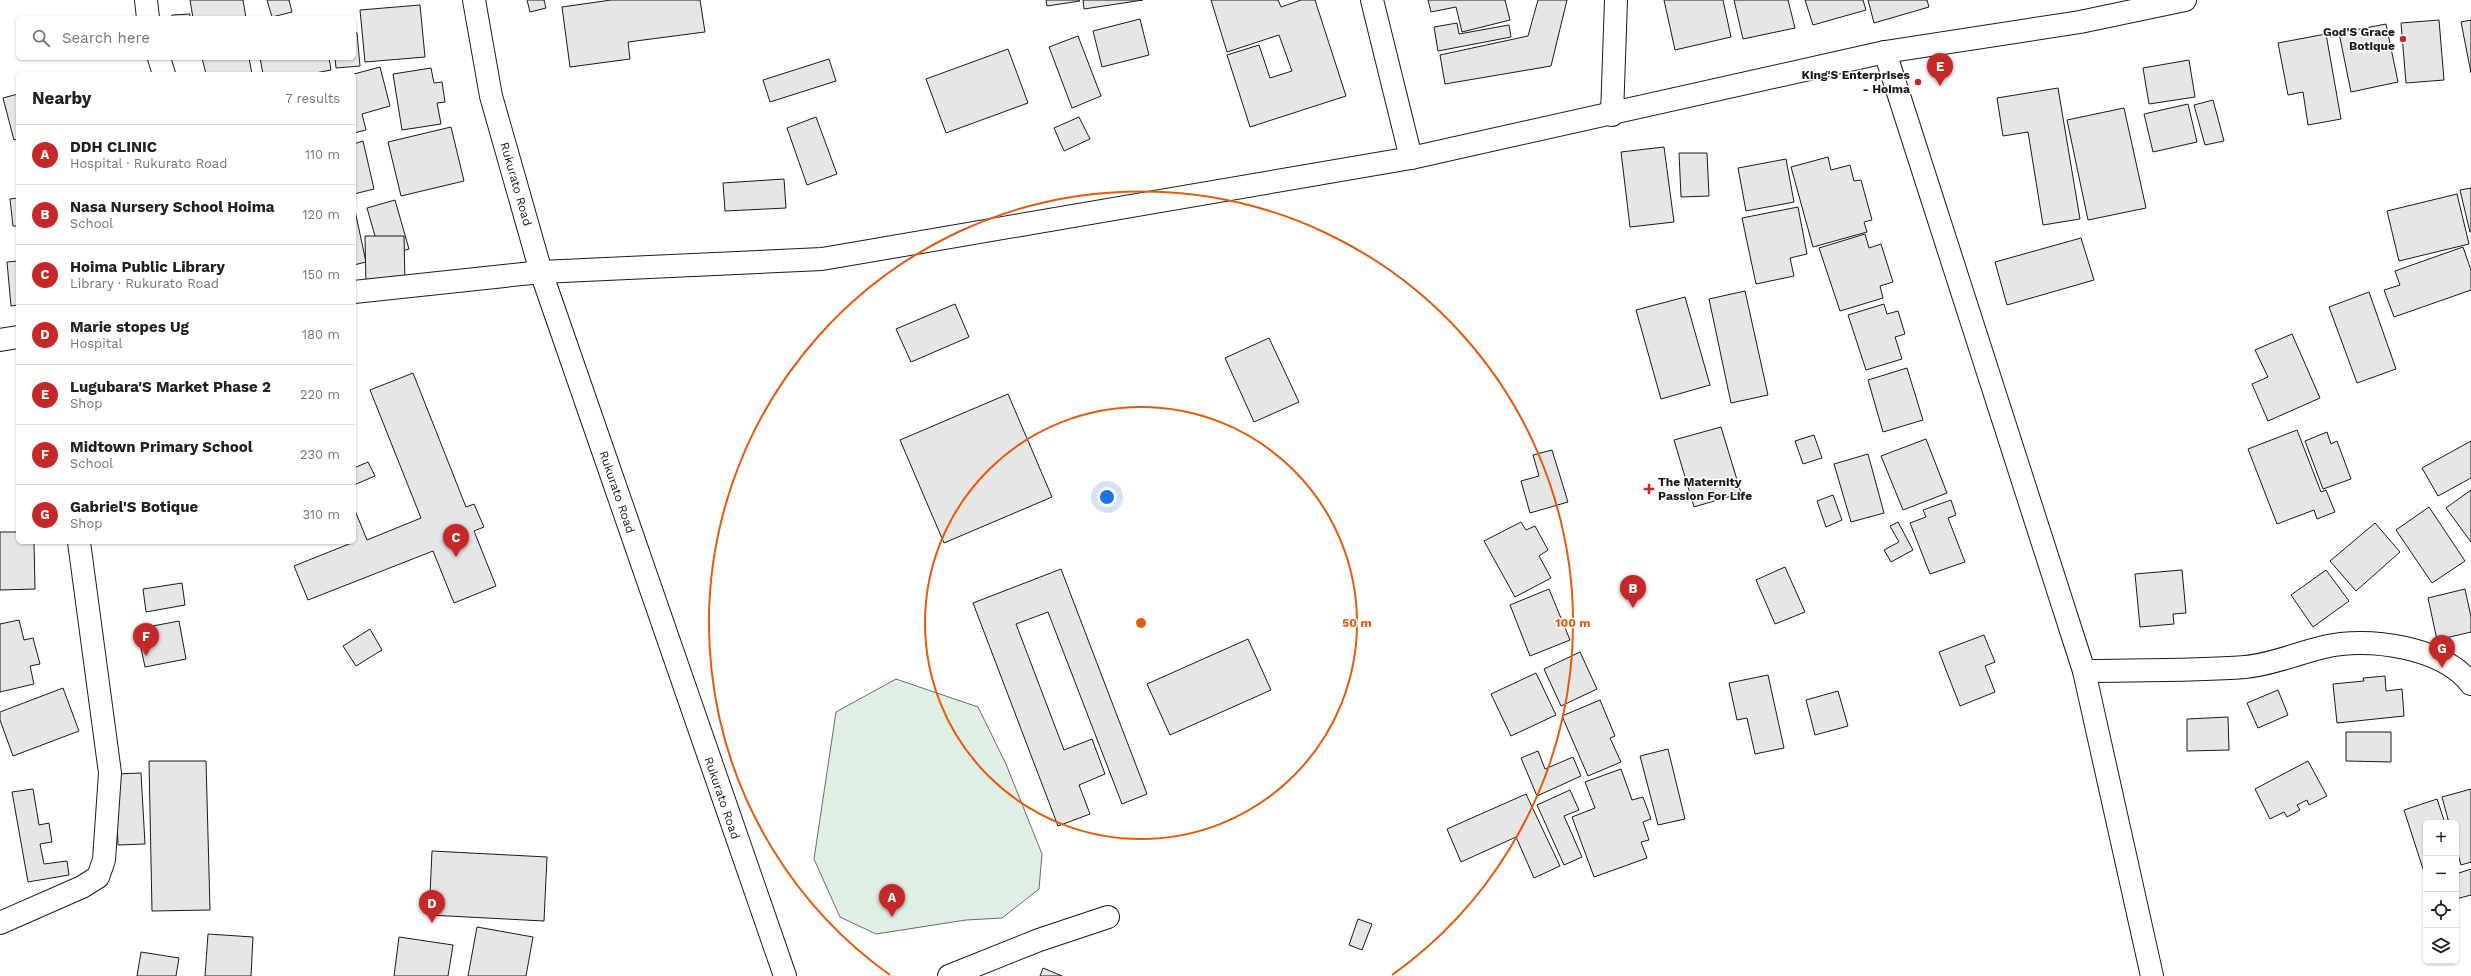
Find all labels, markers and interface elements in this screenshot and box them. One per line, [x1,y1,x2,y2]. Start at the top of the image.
search box [16,16,356,60]
place label: God'S Grace Botique [2323,25,2395,53]
icon: search [30,27,52,49]
text: Search here [62,29,150,47]
marker: God'S Grace Botique [2398,34,2408,44]
pin: E [1927,53,1953,86]
place label: King'S Enterprises - Hoima [1802,68,1911,96]
marker: King'S Enterprises - Hoima [1913,77,1923,87]
text: Nearby [32,88,91,108]
text: 7 results [285,91,340,106]
text: DDH CLINIC [70,138,157,156]
street label: Rukurato Road [497,141,535,227]
text: A [41,147,49,162]
text: 110 m [305,147,340,162]
text: Hospital · Rukurato Road [70,156,227,171]
text: Nasa Nursery School Hoima [70,198,274,216]
text: B [41,207,49,222]
text: 120 m [302,207,340,222]
text: School [70,216,113,231]
text: Hoima Public Library [70,258,225,276]
text: C [41,267,49,282]
text: 150 m [302,267,340,282]
text: Library · Rukurato Road [70,276,219,291]
text: Marie stopes Ug [70,318,189,336]
text: D [40,327,50,342]
text: 180 m [302,327,340,342]
text: Hospital [70,336,122,351]
text: Lugubara'S Market Phase 2 [70,378,271,396]
text: E [41,387,49,402]
text: 220 m [300,387,340,402]
text: Shop [70,396,102,411]
text: Midtown Primary School [70,438,253,456]
text: F [41,447,49,462]
text: 230 m [300,447,340,462]
street label: Rukurato Road [596,449,638,535]
text: School [70,456,113,471]
place label: The Maternity Passion For Life [1658,475,1752,503]
marker: The Maternity Passion For Life [1643,483,1655,495]
your location [1097,487,1117,507]
text: Gabriel'S Botique [70,498,198,516]
text: G [40,507,50,522]
text: 310 m [302,507,340,522]
text: Shop [70,516,102,531]
pin: C [443,524,469,557]
pin: B [1620,575,1646,608]
centre of rings [1134,616,1148,630]
text: 50 m [1342,616,1372,630]
text: 100 m [1555,616,1591,630]
pin: F [133,623,159,656]
pin: G [2429,635,2455,668]
street label: Rukurato Road [701,755,743,841]
map controls [2423,820,2459,964]
button: + [2423,820,2459,856]
button: − [2423,856,2459,892]
pin: A [879,884,905,917]
pin: D [419,890,445,923]
button: locate [2423,892,2459,928]
button: layers [2423,928,2459,964]

